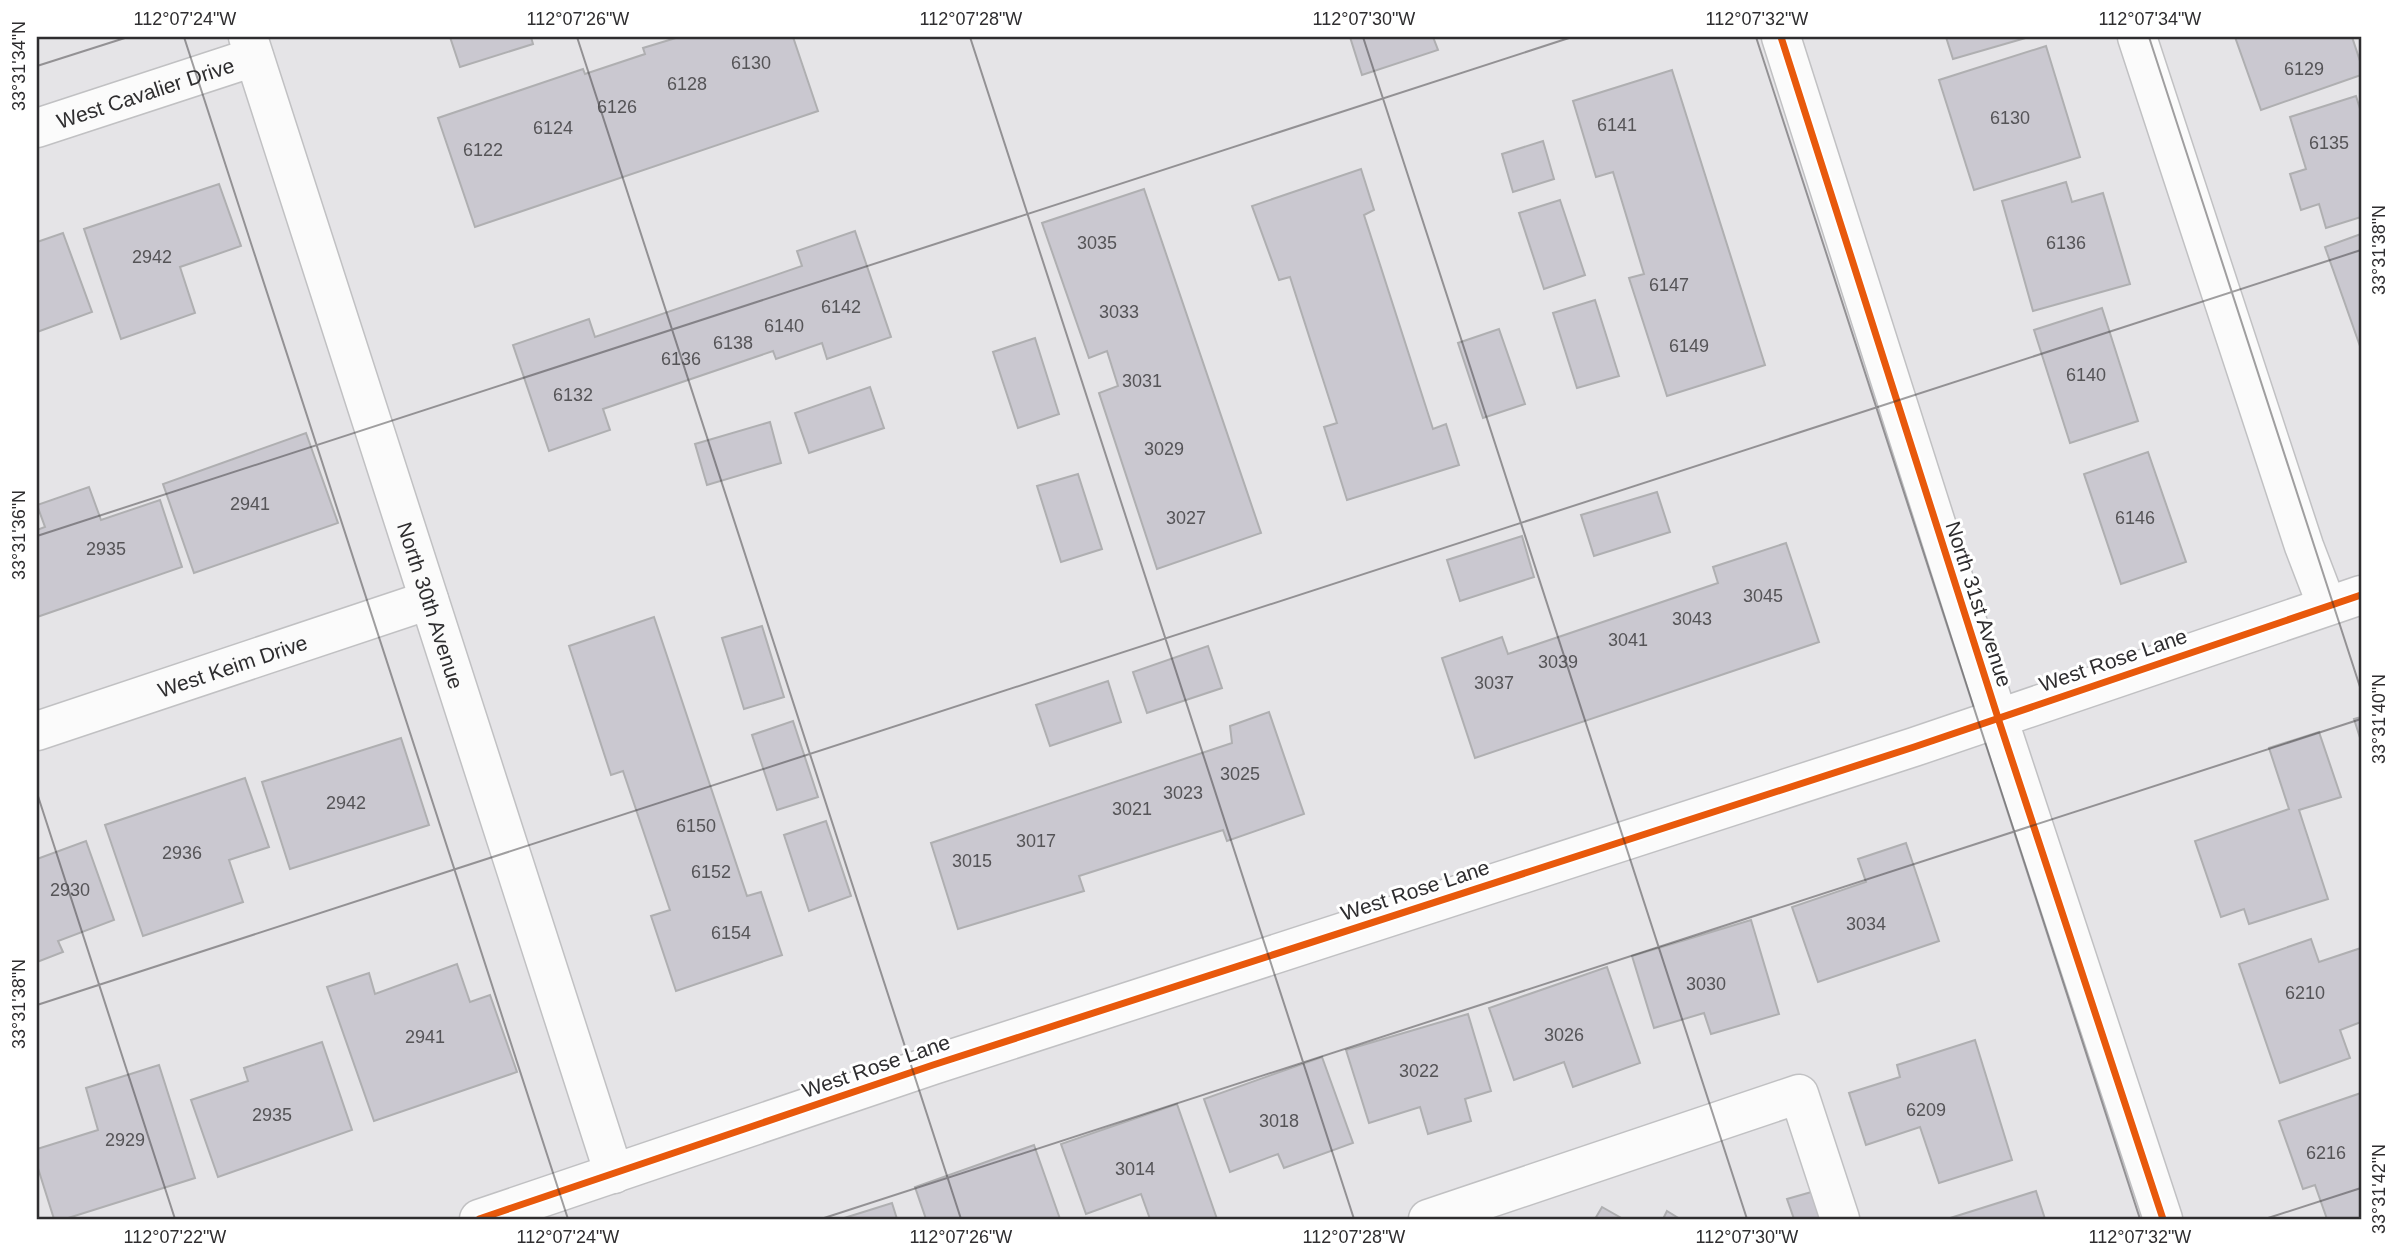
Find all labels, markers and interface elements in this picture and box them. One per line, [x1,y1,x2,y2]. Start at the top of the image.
text: 112°07'24"W [134,9,236,29]
text: 112°07'26"W [527,9,629,29]
text: 112°07'28"W [920,9,1022,29]
text: 112°07'30"W [1313,9,1415,29]
text: 112°07'32"W [1706,9,1808,29]
text: 112°07'34"W [2099,9,2201,29]
text: 33°31'34"N [9,21,29,111]
street label: West Cavalier Drive [54,53,237,132]
house number: 6130 [731,53,771,73]
house number: 6129 [2284,59,2324,79]
house number: 6128 [667,74,707,94]
house number: 6126 [597,97,637,117]
house number: 6130 [1990,108,2030,128]
house number: 6141 [1597,115,1637,135]
house number: 6124 [533,118,573,138]
house number: 6135 [2309,133,2349,153]
house number: 6122 [463,140,503,160]
text: 33°31'38"N [2369,205,2389,295]
house number: 3035 [1077,233,1117,253]
house number: 6136 [2046,233,2086,253]
house number: 2942 [132,247,172,267]
house number: 6147 [1649,275,1689,295]
house number: 6142 [821,297,861,317]
house number: 3033 [1099,302,1139,322]
house number: 6140 [764,316,804,336]
house number: 6138 [713,333,753,353]
house number: 6149 [1669,336,1709,356]
house number: 6136 [661,349,701,369]
house number: 6140 [2066,365,2106,385]
house number: 3031 [1122,371,1162,391]
house number: 6132 [553,385,593,405]
house number: 3029 [1144,439,1184,459]
text: 33°31'36"N [9,490,29,580]
house number: 2941 [230,494,270,514]
house number: 3027 [1166,508,1206,528]
house number: 6146 [2115,508,2155,528]
street label: North 31st Avenue [1941,518,2017,690]
street label: North 30th Avenue [393,519,468,691]
house number: 2935 [86,539,126,559]
house number: 3045 [1743,586,1783,606]
house number: 3043 [1672,609,1712,629]
street label: West Rose Lane [2036,624,2190,696]
street label: West Keim Drive [155,630,310,701]
house number: 3041 [1608,630,1648,650]
house number: 3039 [1538,652,1578,672]
house number: 3037 [1474,673,1514,693]
text: 33°31'40"N [2369,674,2389,764]
house number: 3025 [1220,764,1260,784]
house number: 3023 [1163,783,1203,803]
house number: 2942 [326,793,366,813]
house number: 3021 [1112,799,1152,819]
house number: 6150 [676,816,716,836]
house number: 3017 [1016,831,1056,851]
house number: 2936 [162,843,202,863]
house number: 3015 [952,851,992,871]
street label: West Rose Lane [1338,855,1492,925]
house number: 6152 [691,862,731,882]
house number: 2930 [50,880,90,900]
house number: 3034 [1846,914,1886,934]
house number: 6154 [711,923,751,943]
text: 33°31'38"N [9,959,29,1049]
house number: 3030 [1686,974,1726,994]
house number: 6210 [2285,983,2325,1003]
house number: 3026 [1544,1025,1584,1045]
house number: 2941 [405,1027,445,1047]
street label: West Rose Lane [799,1030,953,1102]
house number: 3022 [1399,1061,1439,1081]
house number: 6209 [1906,1100,1946,1120]
house number: 2935 [252,1105,292,1125]
house number: 3018 [1259,1111,1299,1131]
house number: 2929 [105,1130,145,1150]
house number: 6216 [2306,1143,2346,1163]
text: 33°31'42"N [2369,1144,2389,1234]
house number: 3014 [1115,1159,1155,1179]
text: 112°07'22"W [124,1227,226,1247]
text: 112°07'24"W [517,1227,619,1247]
text: 112°07'26"W [910,1227,1012,1247]
text: 112°07'28"W [1303,1227,1405,1247]
text: 112°07'30"W [1696,1227,1798,1247]
text: 112°07'32"W [2089,1227,2191,1247]

